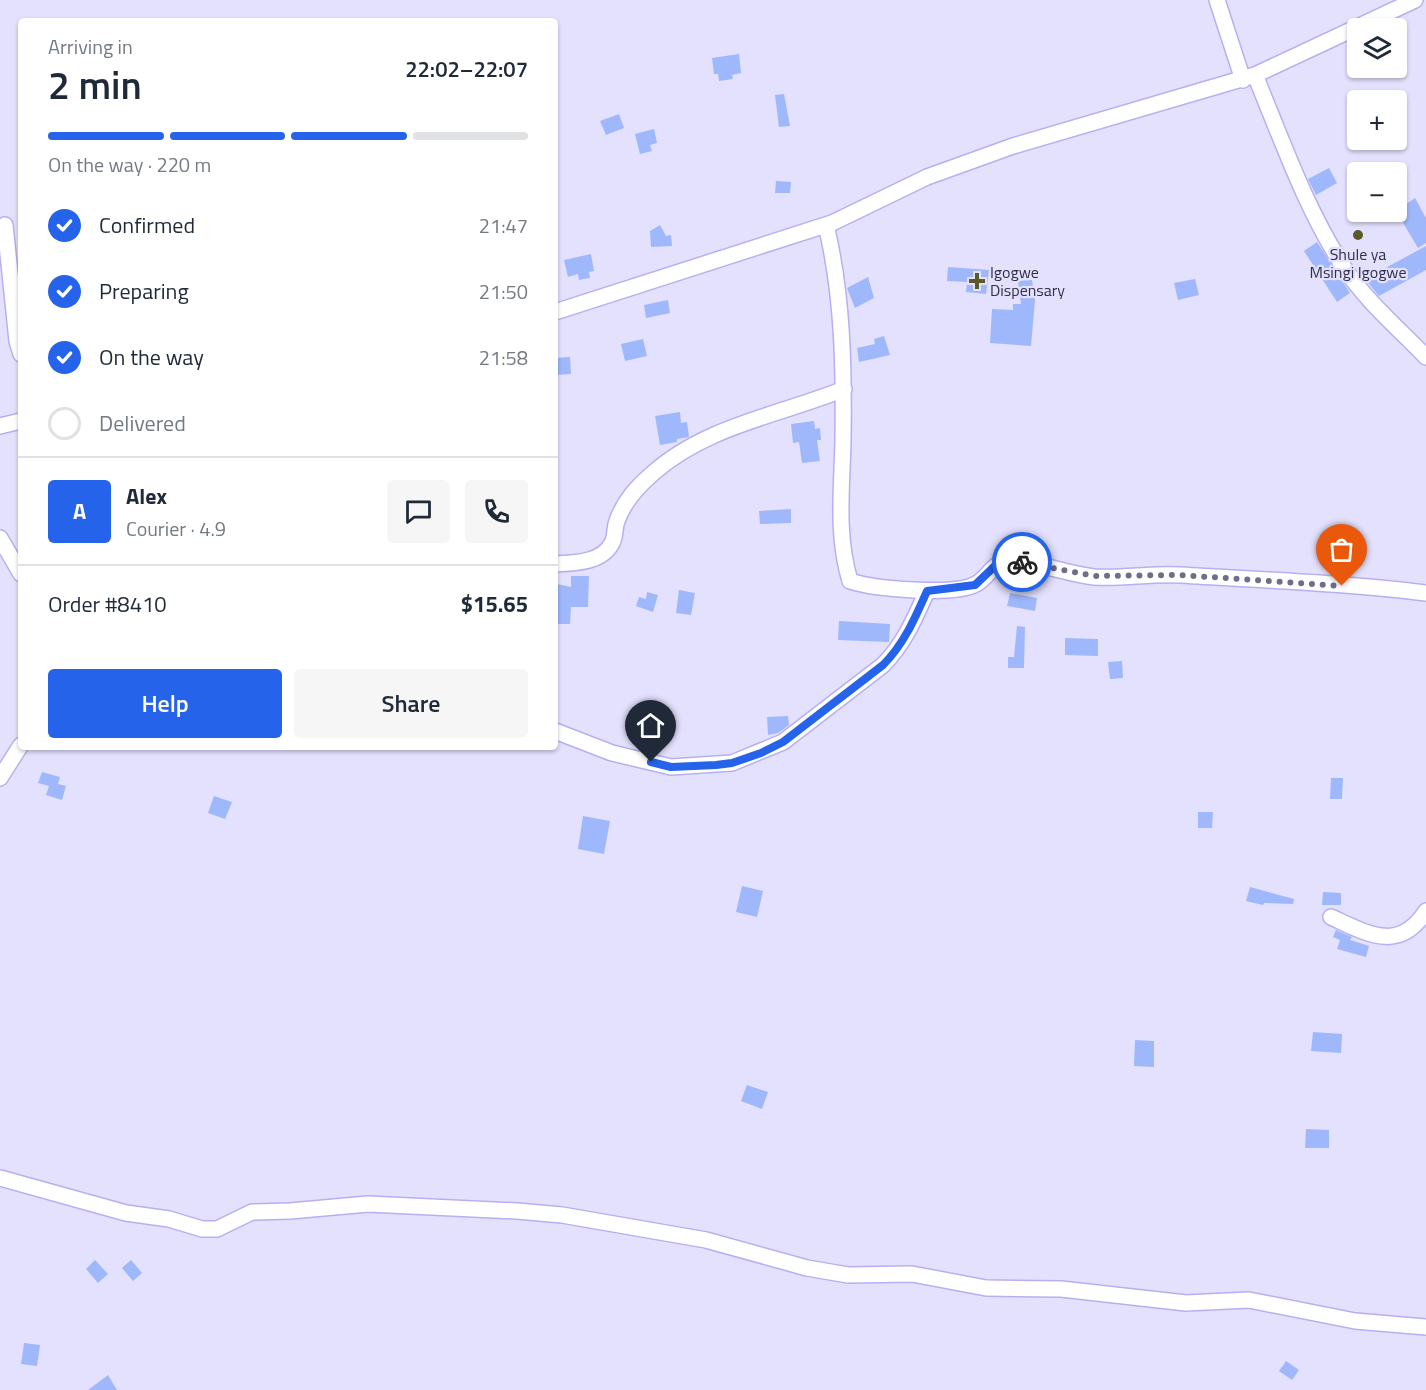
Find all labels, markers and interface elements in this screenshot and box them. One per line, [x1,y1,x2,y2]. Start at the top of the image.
map controls [1347,18,1407,222]
button: layers [1347,18,1407,78]
text: Arriving in [48,31,133,62]
text: 22:02–22:07 [405,52,528,86]
text: 2 min [48,55,142,114]
button: + [1347,90,1407,150]
text: On the way · 220 m [48,149,211,180]
button: − [1347,162,1407,222]
text: Confirmed [99,208,195,242]
icon: check [48,209,81,242]
text: 21:47 [479,210,528,241]
marker: Shule ya Msingi Igogwe [1351,228,1365,242]
place label: Shule ya Msingi Igogwe [1309,242,1407,284]
place label: Igogwe Dispensary [990,260,1065,302]
marker: Igogwe Dispensary [968,272,986,290]
text: Preparing [99,274,189,308]
icon: check [48,275,81,308]
text: 21:50 [479,276,528,307]
text: On the way [99,340,204,374]
icon: check [48,341,81,374]
text: 21:58 [479,342,528,373]
text: Delivered [99,406,186,440]
text: Alex [126,479,167,513]
button: chat [387,480,450,543]
button: phone [465,480,528,543]
text: A [73,494,86,528]
text: Courier · 4.9 [126,513,226,544]
pin [1316,524,1367,586]
courier [992,532,1052,592]
icon: bag [1325,533,1358,566]
icon: bike [1006,546,1039,579]
text: Order #8410 [48,587,167,621]
text: $15.65 [461,587,528,621]
button: Help [48,669,282,738]
button: Share [294,669,528,738]
pin [625,700,676,762]
icon: home [634,709,667,742]

